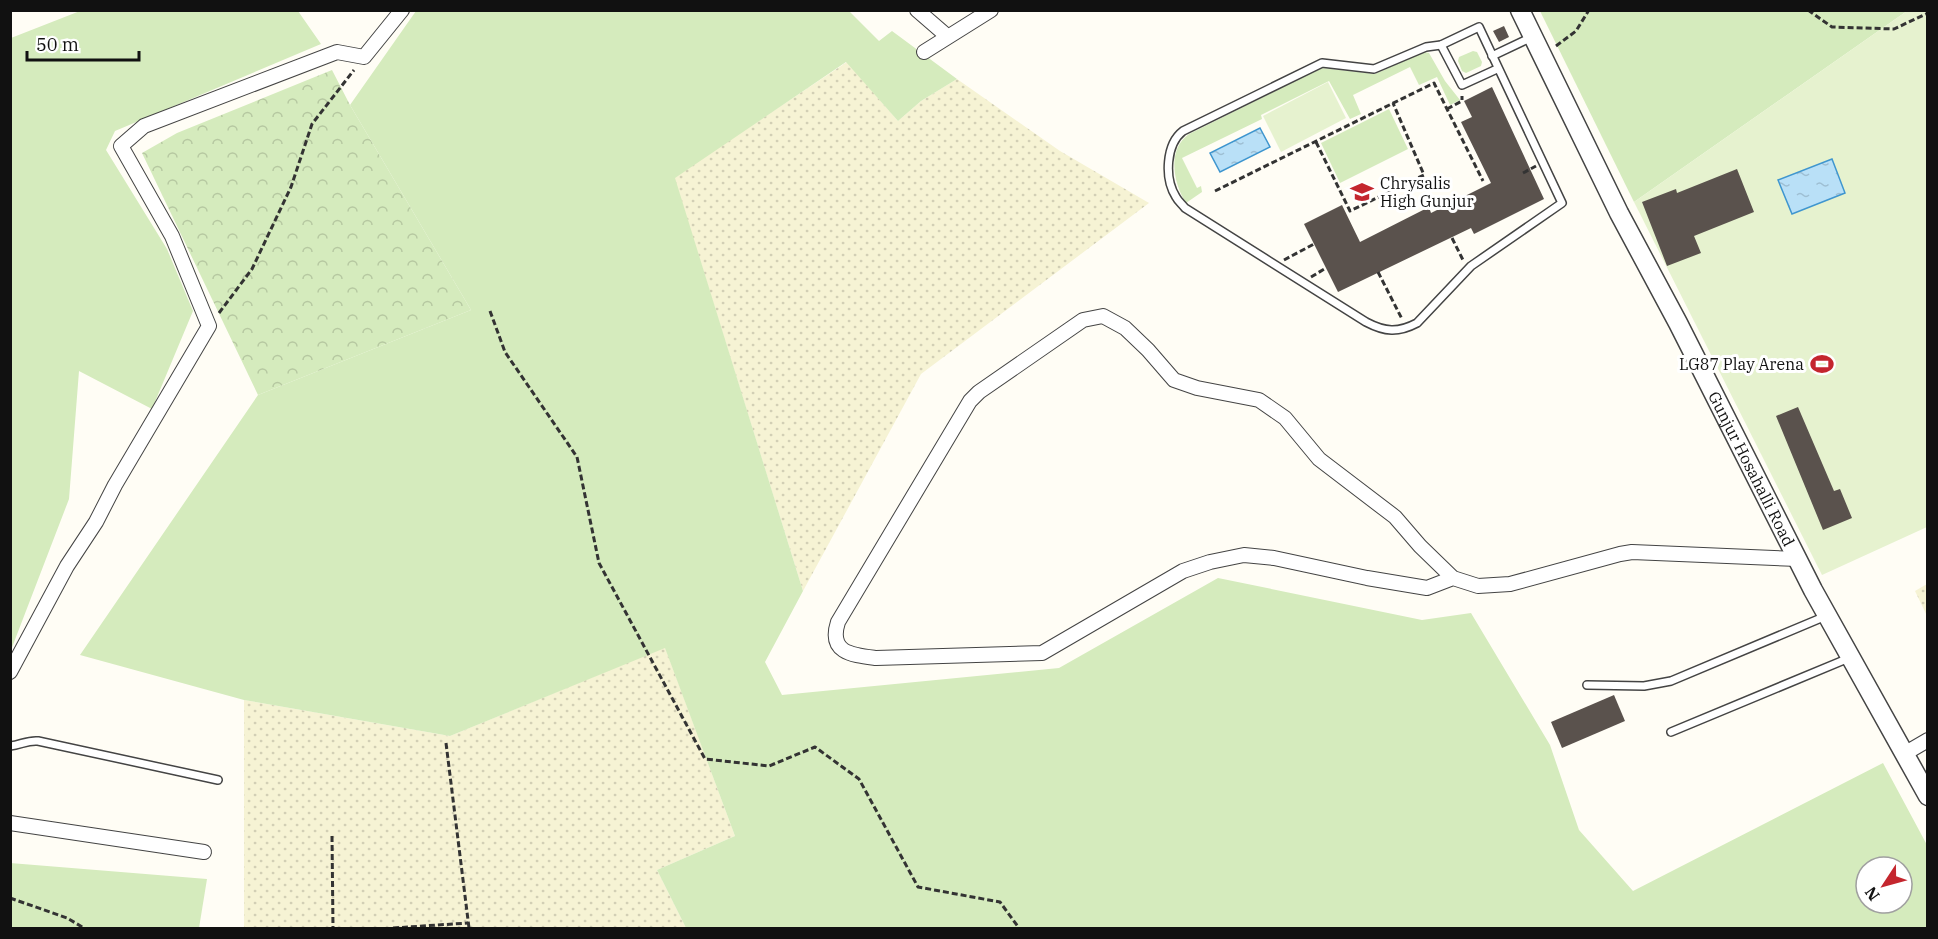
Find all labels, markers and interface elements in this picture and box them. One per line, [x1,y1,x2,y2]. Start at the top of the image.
scale bar [27,24,140,62]
text: 50 m [36,33,79,56]
place label: Chrysalis High Gunjur [1380,173,1474,211]
school or university icon: Chrysalis High Gunjur [1349,179,1375,205]
sports icon: LG87 Play Arena [1809,351,1835,377]
place label: LG87 Play Arena [1679,354,1804,374]
street label: Gunjur Hosahalli Road [1704,388,1799,550]
north arrow [1854,855,1914,915]
text: N [1860,883,1884,905]

